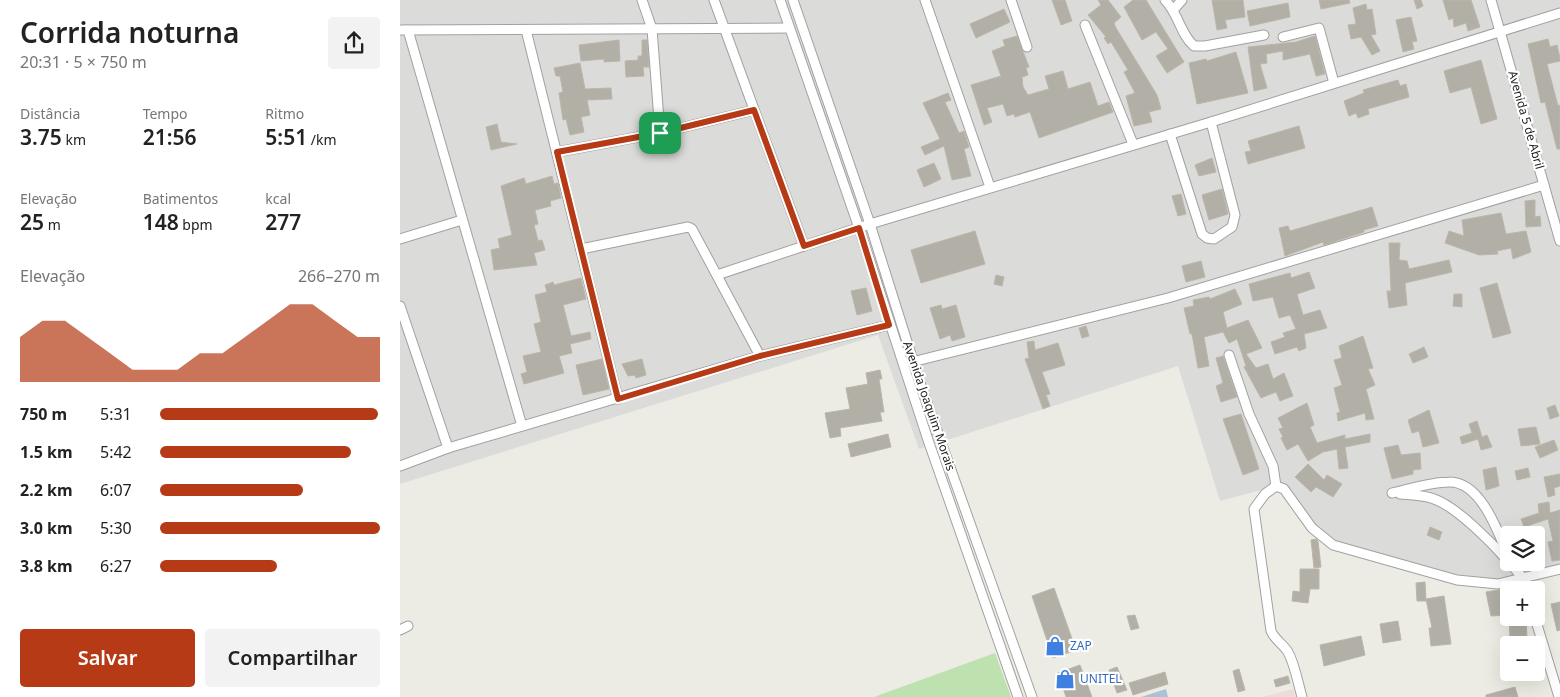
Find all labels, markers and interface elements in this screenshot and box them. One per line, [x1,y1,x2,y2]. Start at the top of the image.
text: Corrida noturna [20,13,239,51]
button: share [328,17,380,69]
text: 20:31 · 5 × 750 m [20,51,147,73]
street label: Avenida 5 de Abril [1504,69,1549,171]
text: Distância [20,104,80,123]
text: Tempo [143,104,188,123]
text: Ritmo [265,104,304,123]
pin [639,112,681,154]
icon: arrive [646,119,674,147]
text: 3.75 [20,123,62,151]
text: 21:56 [143,123,197,151]
text: 5:51 [265,123,307,151]
text: km [62,130,86,149]
text: /km [307,130,337,149]
text: Elevação [20,189,77,208]
text: Batimentos [143,189,218,208]
text: kcal [265,189,291,208]
text: 25 [20,208,44,236]
text: 148 [143,208,179,236]
text: 277 [265,208,301,236]
text: m [44,215,61,234]
text: bpm [179,215,213,234]
text: Elevação [20,265,85,287]
text: 266–270 m [298,265,380,287]
street label: Avenida Joaquim Morais [899,339,960,473]
text: 750 m [20,403,67,425]
text: 5:31 [100,403,132,425]
text: 1.5 km [20,441,72,463]
text: 5:42 [100,441,132,463]
text: 2.2 km [20,479,72,501]
text: 6:07 [100,479,132,501]
text: 3.0 km [20,517,72,539]
text: 5:30 [100,517,132,539]
map controls [1500,526,1545,681]
button: layers [1500,526,1545,571]
text: 3.8 km [20,555,72,577]
text: 6:27 [100,555,132,577]
button: + [1500,581,1545,626]
button: Salvar [20,629,195,687]
button: Compartilhar [205,629,380,687]
shop icon: ZAP [1044,635,1066,657]
button: − [1500,636,1545,681]
place label: ZAP [1070,637,1092,654]
shop icon: UNITEL [1054,668,1076,690]
place label: UNITEL [1080,670,1122,687]

